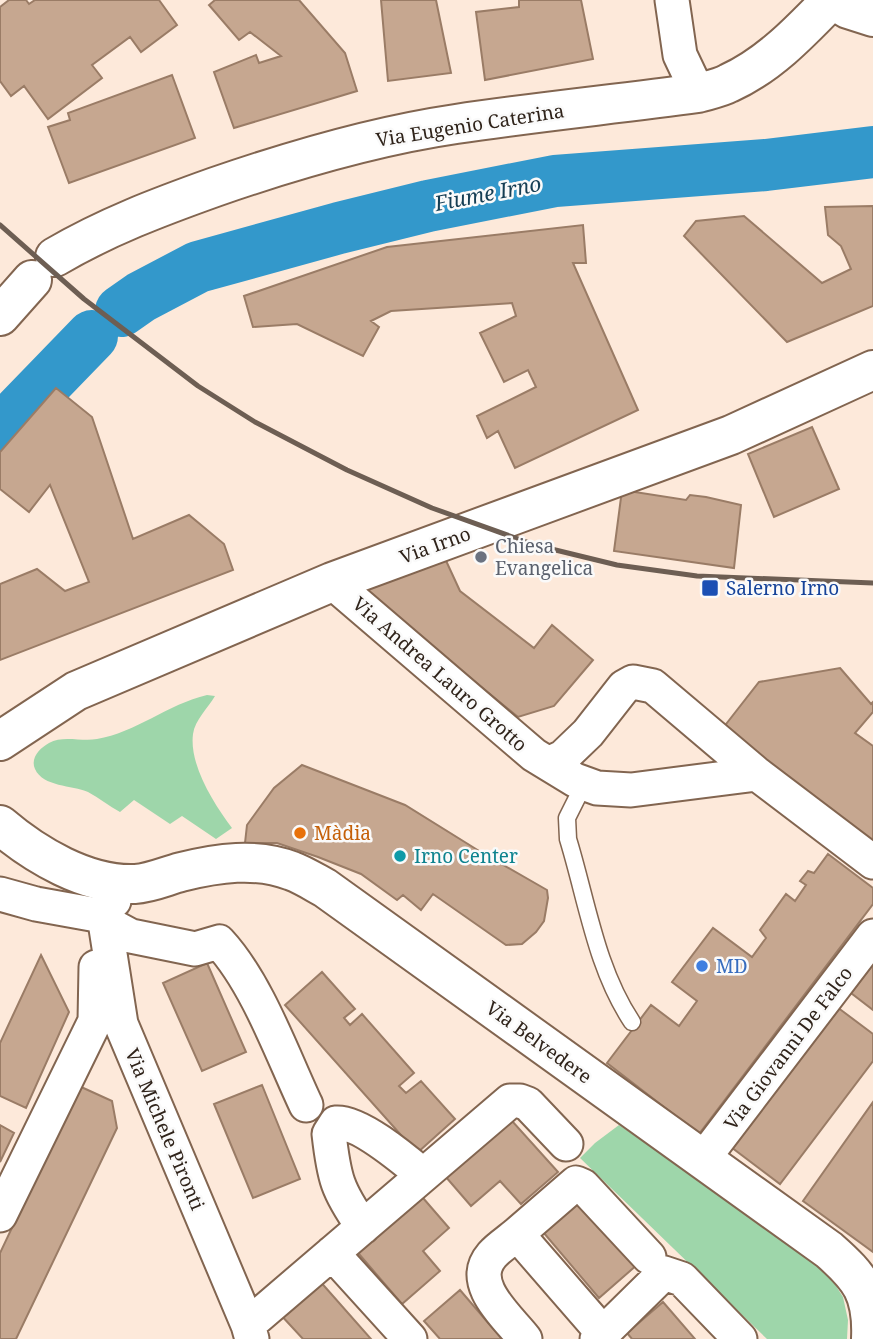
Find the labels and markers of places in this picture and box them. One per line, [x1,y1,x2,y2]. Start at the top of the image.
place label: Chiesa Evangelica [495,533,593,581]
marker: Chiesa Evangelica [473,549,489,565]
place label: Salerno Irno [726,575,839,601]
marker: Salerno Irno [700,578,720,598]
place label: Màdia [314,820,371,846]
marker: Màdia [292,825,308,841]
place label: Irno Center [414,843,518,869]
marker: Irno Center [392,848,408,864]
place label: MD [716,953,748,979]
marker: MD [694,958,710,974]

